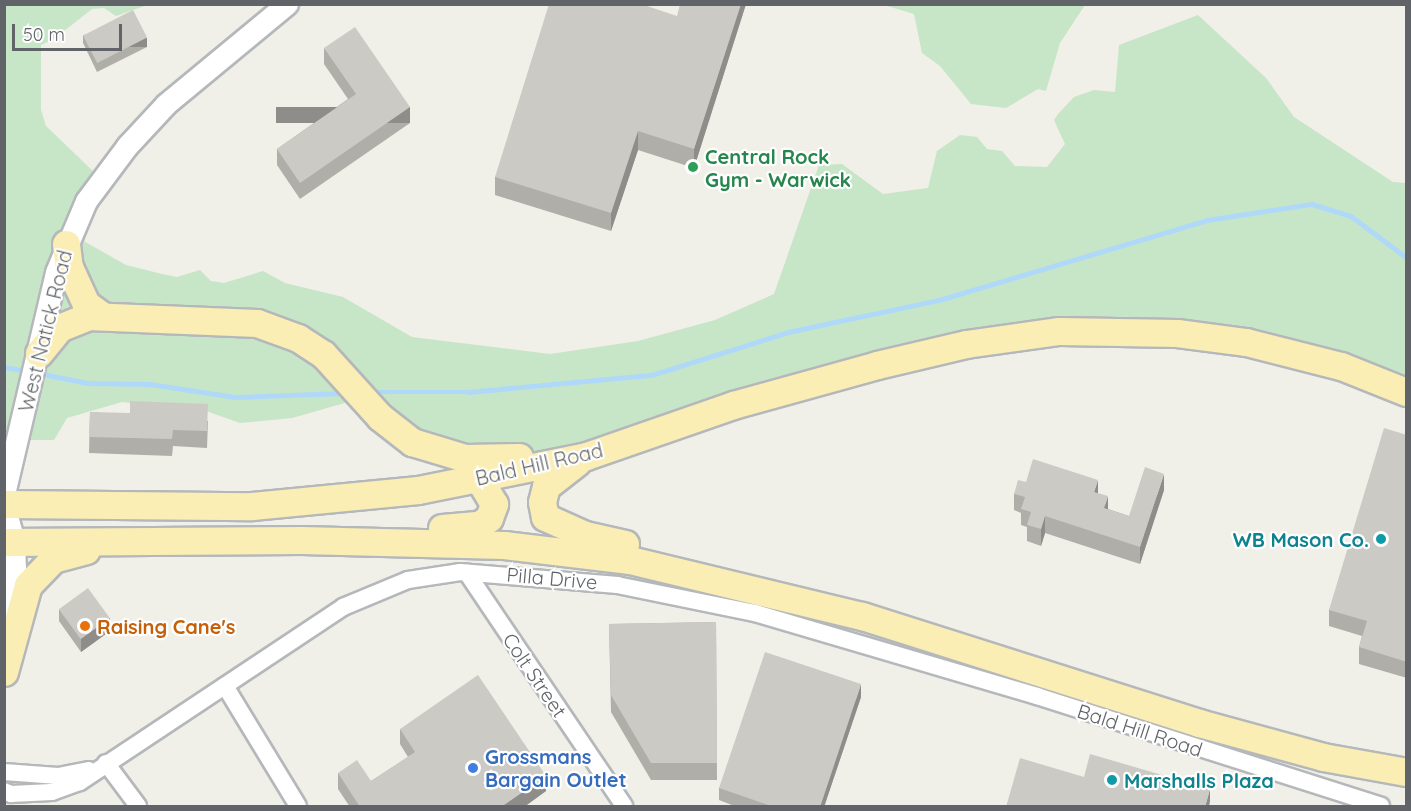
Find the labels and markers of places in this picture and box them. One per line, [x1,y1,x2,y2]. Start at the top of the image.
place label: Central Rock Gym - Warwick [705,144,851,191]
marker: Central Rock Gym - Warwick [686,160,700,174]
place label: WB Mason Co. [1233,527,1369,551]
marker: WB Mason Co. [1374,532,1388,546]
place label: Raising Cane's [97,614,235,638]
marker: Raising Cane's [78,619,92,633]
place label: Grossmans Bargain Outlet [485,744,627,791]
marker: Grossmans Bargain Outlet [466,761,480,775]
place label: Marshalls Plaza [1124,768,1274,792]
marker: Marshalls Plaza [1105,773,1119,787]

